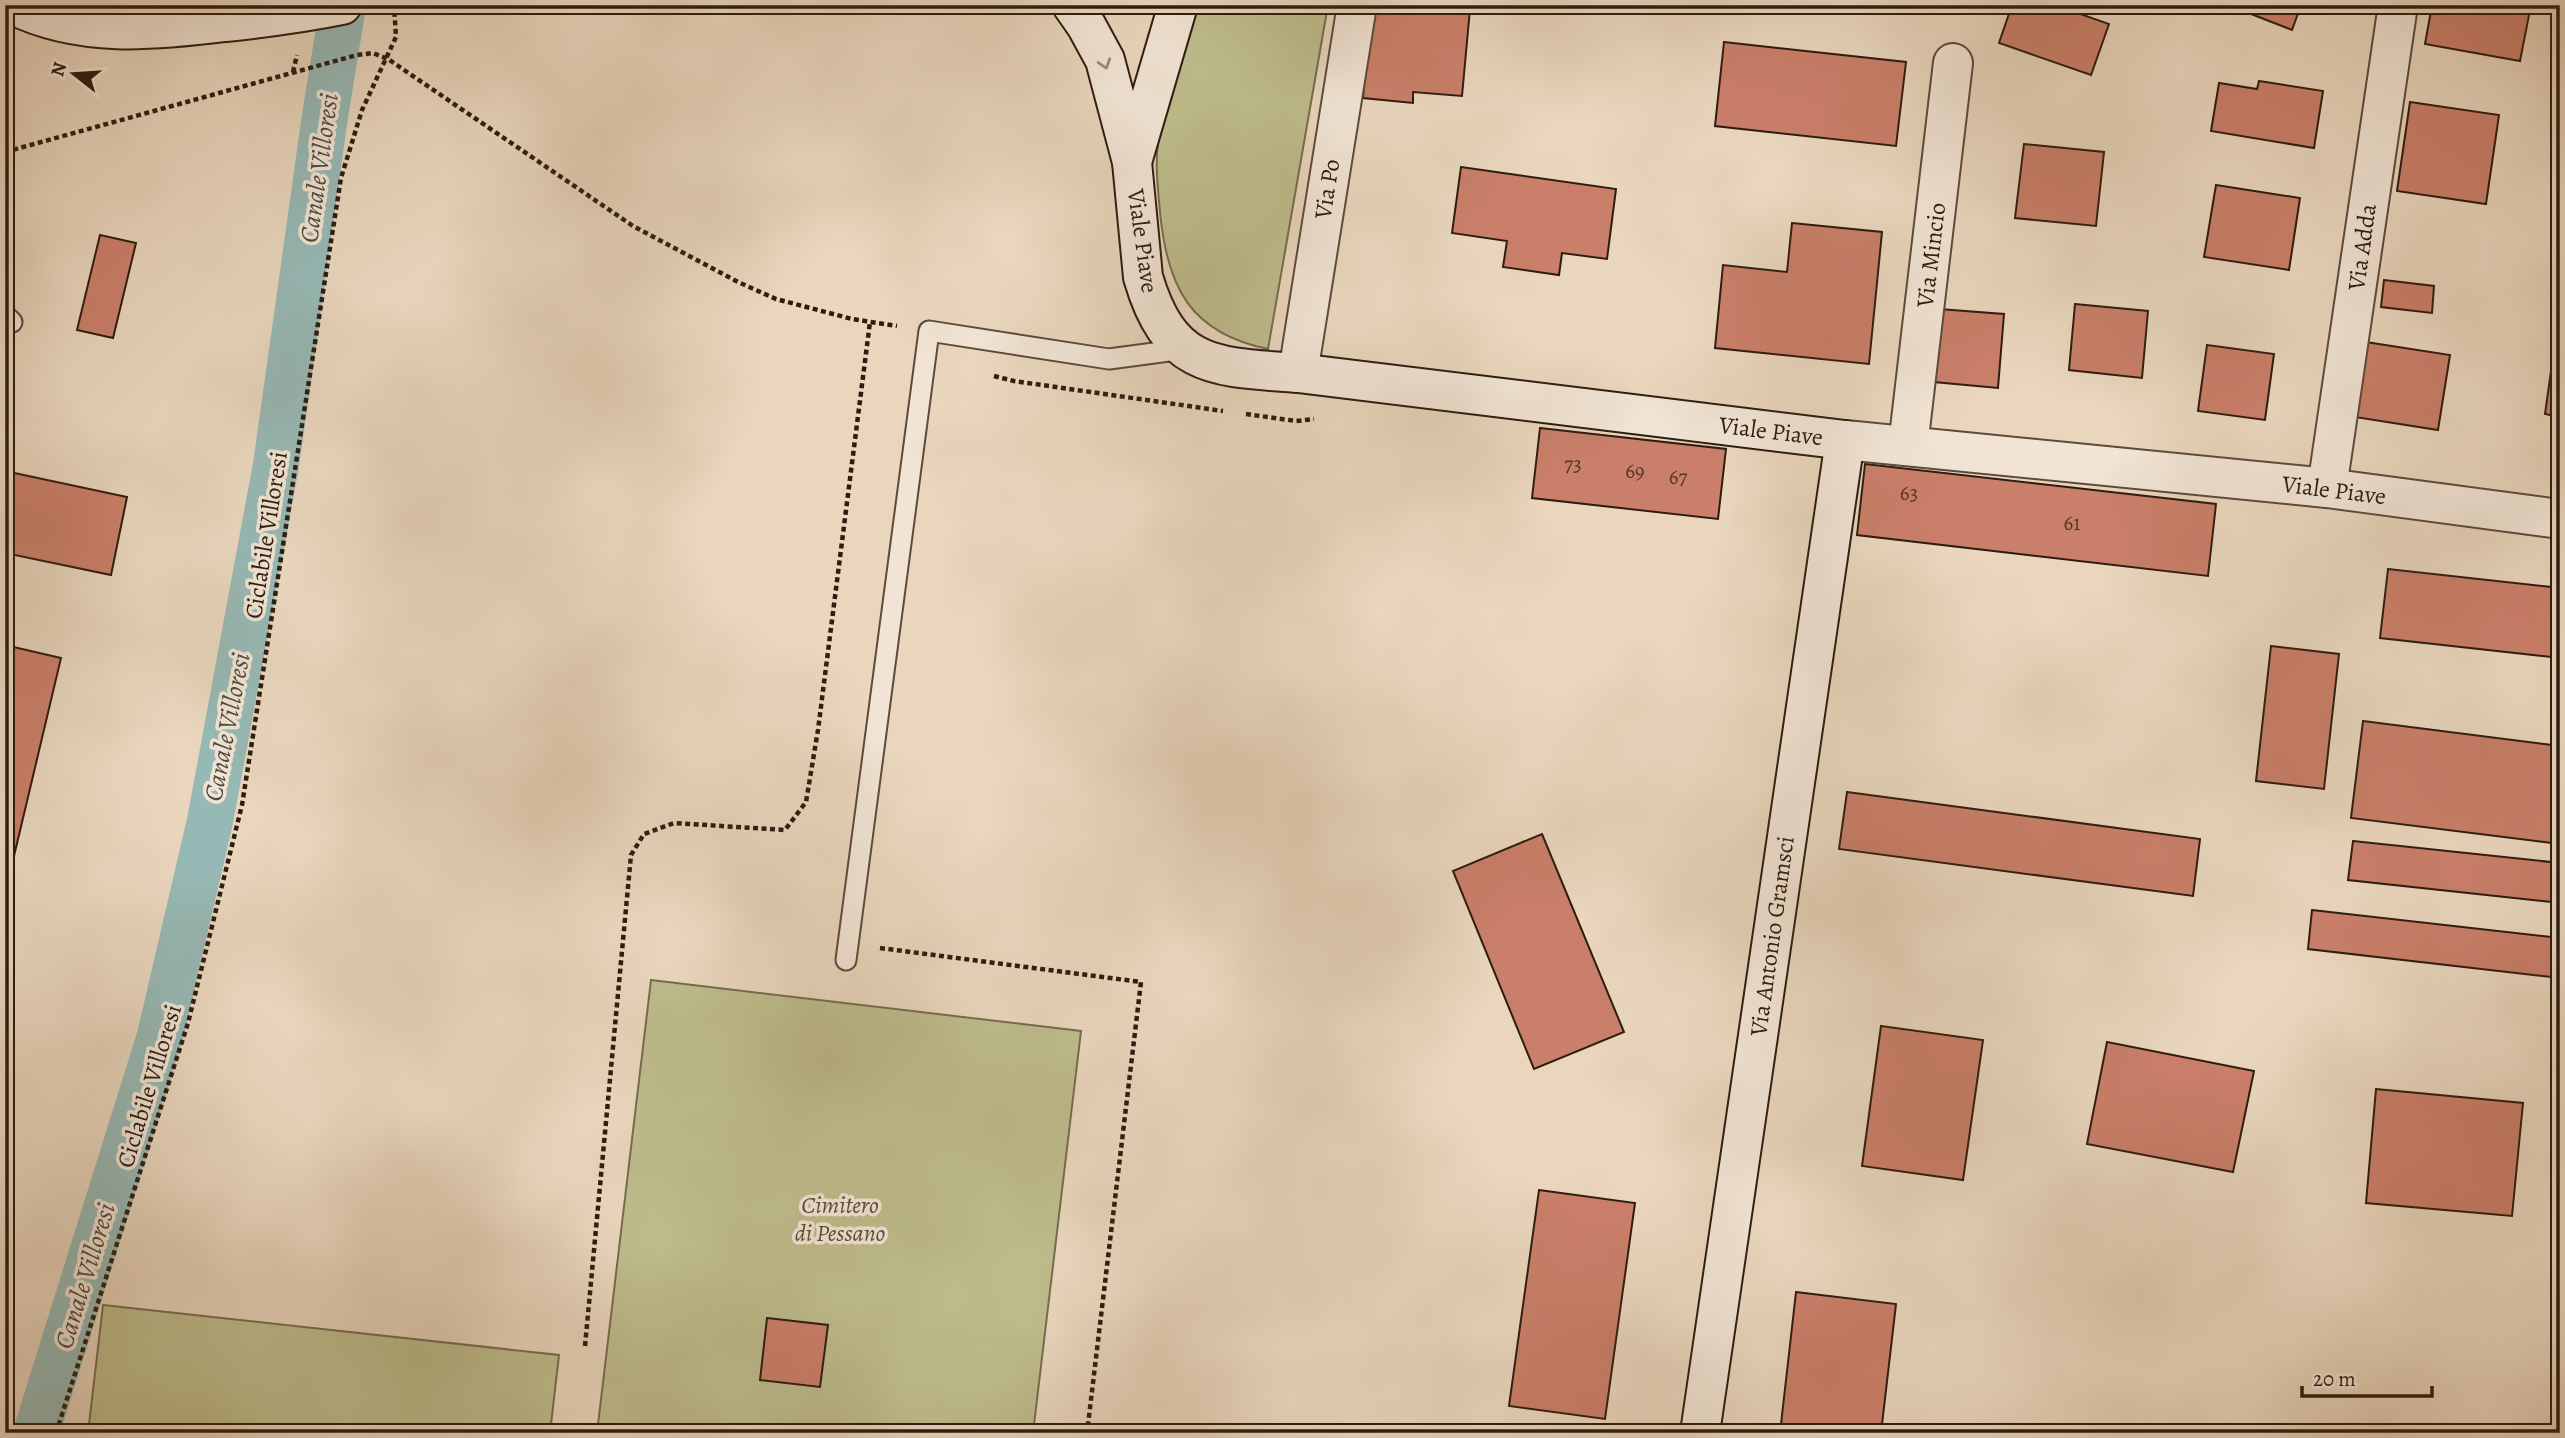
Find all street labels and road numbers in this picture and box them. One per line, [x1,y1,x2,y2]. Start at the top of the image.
street label: Via Po [1306,157,1348,222]
street label: Viale Piave [1120,186,1166,295]
street label: Via Mincio [1909,201,1953,310]
street label: Via Adda [2340,201,2384,293]
street label: Viale Piave [1716,409,1825,453]
street label: Ciclabile Villoresi [237,449,295,621]
street label: Viale Piave [2279,468,2388,512]
street label: Via Antonio Gramsci [1742,834,1802,1039]
street label: Ciclabile Villoresi [109,1000,189,1172]

